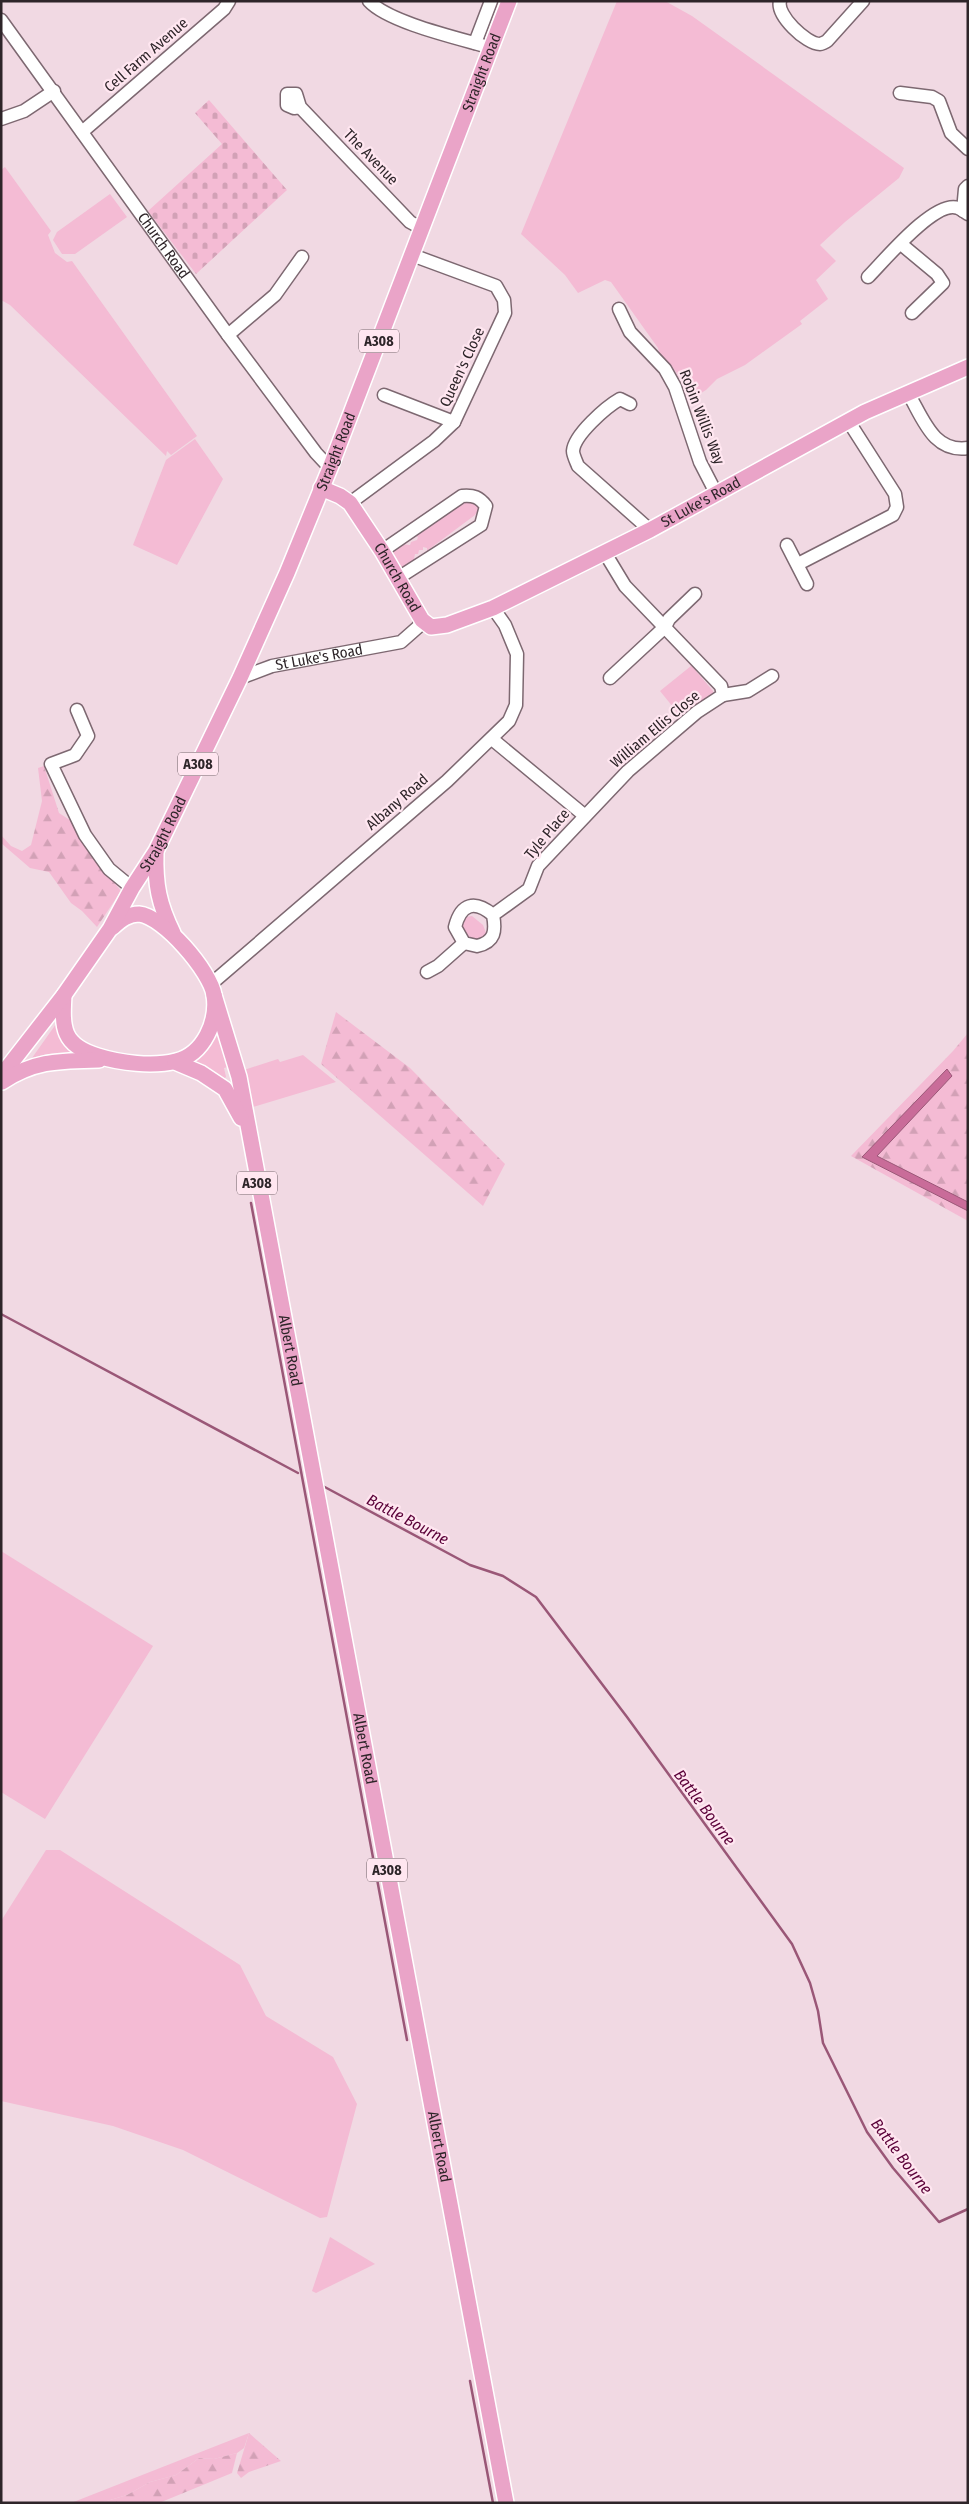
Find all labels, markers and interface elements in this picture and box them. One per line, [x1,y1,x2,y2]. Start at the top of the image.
street label: Cell Farm Avenue [101,14,191,96]
street label: Straight Road [458,31,505,114]
street label: The Avenue [340,125,402,189]
street label: Church Road [134,209,193,282]
street label: Queen's Close [436,324,488,410]
road number: A308 [359,330,399,352]
street label: Robin Willis Way [676,367,728,467]
street label: Straight Road [313,410,359,494]
street label: St Luke's Road [658,473,744,531]
street label: Church Road [370,539,424,615]
street label: St Luke's Road [274,640,364,674]
street label: William Ellis Close [607,687,703,771]
road number: A308 [178,752,218,776]
street label: Albany Road [362,770,432,834]
street label: Straight Road [136,793,190,875]
street label: Tyle Place [521,805,573,863]
road number: A308 [237,1172,277,1194]
street label: Albert Road [275,1313,306,1388]
water label: Battle Bourne [364,1490,452,1549]
street label: Albert Road [349,1712,380,1786]
water label: Battle Bourne [670,1766,739,1849]
road number: A308 [367,1858,407,1882]
street label: Albert Road [424,2110,455,2184]
water label: Battle Bourne [867,2115,936,2198]

